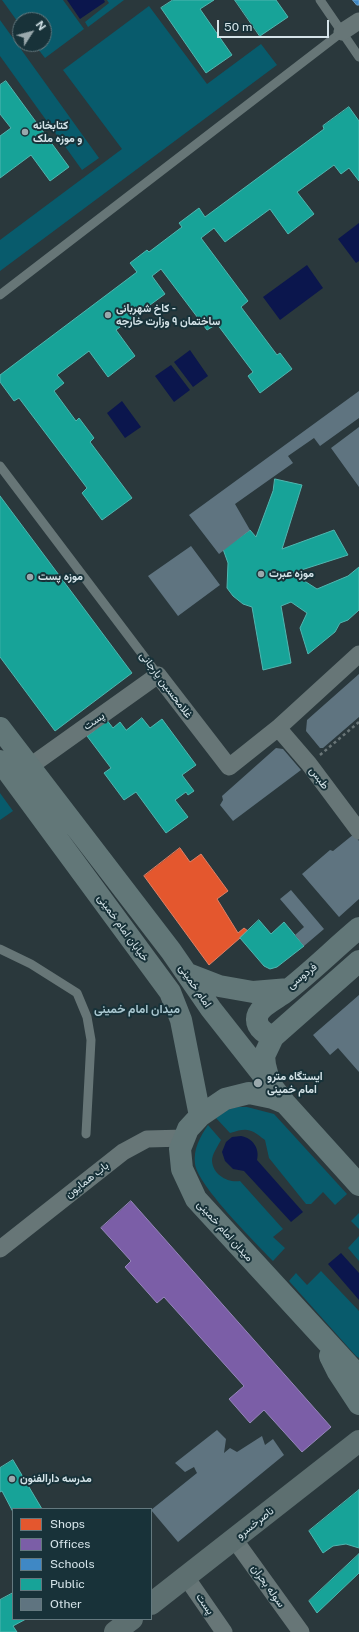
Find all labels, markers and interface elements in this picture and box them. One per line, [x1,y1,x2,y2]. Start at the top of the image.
north arrow [12,12,52,52]
scale bar [219,12,331,38]
text: N [34,19,48,33]
text: 50 m [224,20,252,34]
place label: کتابخانه و موزه ملک [33,119,82,145]
marker: کتابخانه و موزه ملک [20,127,30,137]
place label: کاخ شهربانی - ساختمان ۹ وزارت خارجه [116,302,220,328]
marker: کاخ شهربانی - ساختمان ۹ وزارت خارجه [103,310,113,320]
place label: موزه عبرت [269,567,314,581]
marker: موزه عبرت [256,569,266,579]
place label: موزه پست [38,570,83,584]
marker: موزه پست [25,572,35,582]
street label: غلامحسین یارجانی [137,649,195,721]
street label: پست [81,709,107,733]
street label: طبس [306,764,332,792]
street label: خیابان امام خمینی [94,892,152,964]
street label: فردوسی [284,960,320,992]
street label: امام خمینی [176,962,214,1010]
district label: میدان امام خمینی [94,1002,180,1016]
place label: ایستگاه مترو امام خمینی [267,1070,323,1096]
marker: ایستگاه مترو امام خمینی [252,1077,264,1089]
street label: باب همایون [63,1159,111,1201]
street label: میدان امام خمینی [194,1198,256,1264]
place label: مدرسه دارالفنون [20,1472,92,1486]
marker: مدرسه دارالفنون [7,1474,17,1484]
street label: ناصرخسرو [234,1504,276,1542]
legend [12,1508,152,1620]
text: Shops [50,1517,85,1531]
text: Offices [50,1537,90,1551]
text: Schools [50,1557,95,1571]
street label: سوله بحران [248,1562,288,1610]
text: Public [50,1577,85,1591]
street label: پست [193,1591,217,1617]
text: Other [50,1597,82,1611]

